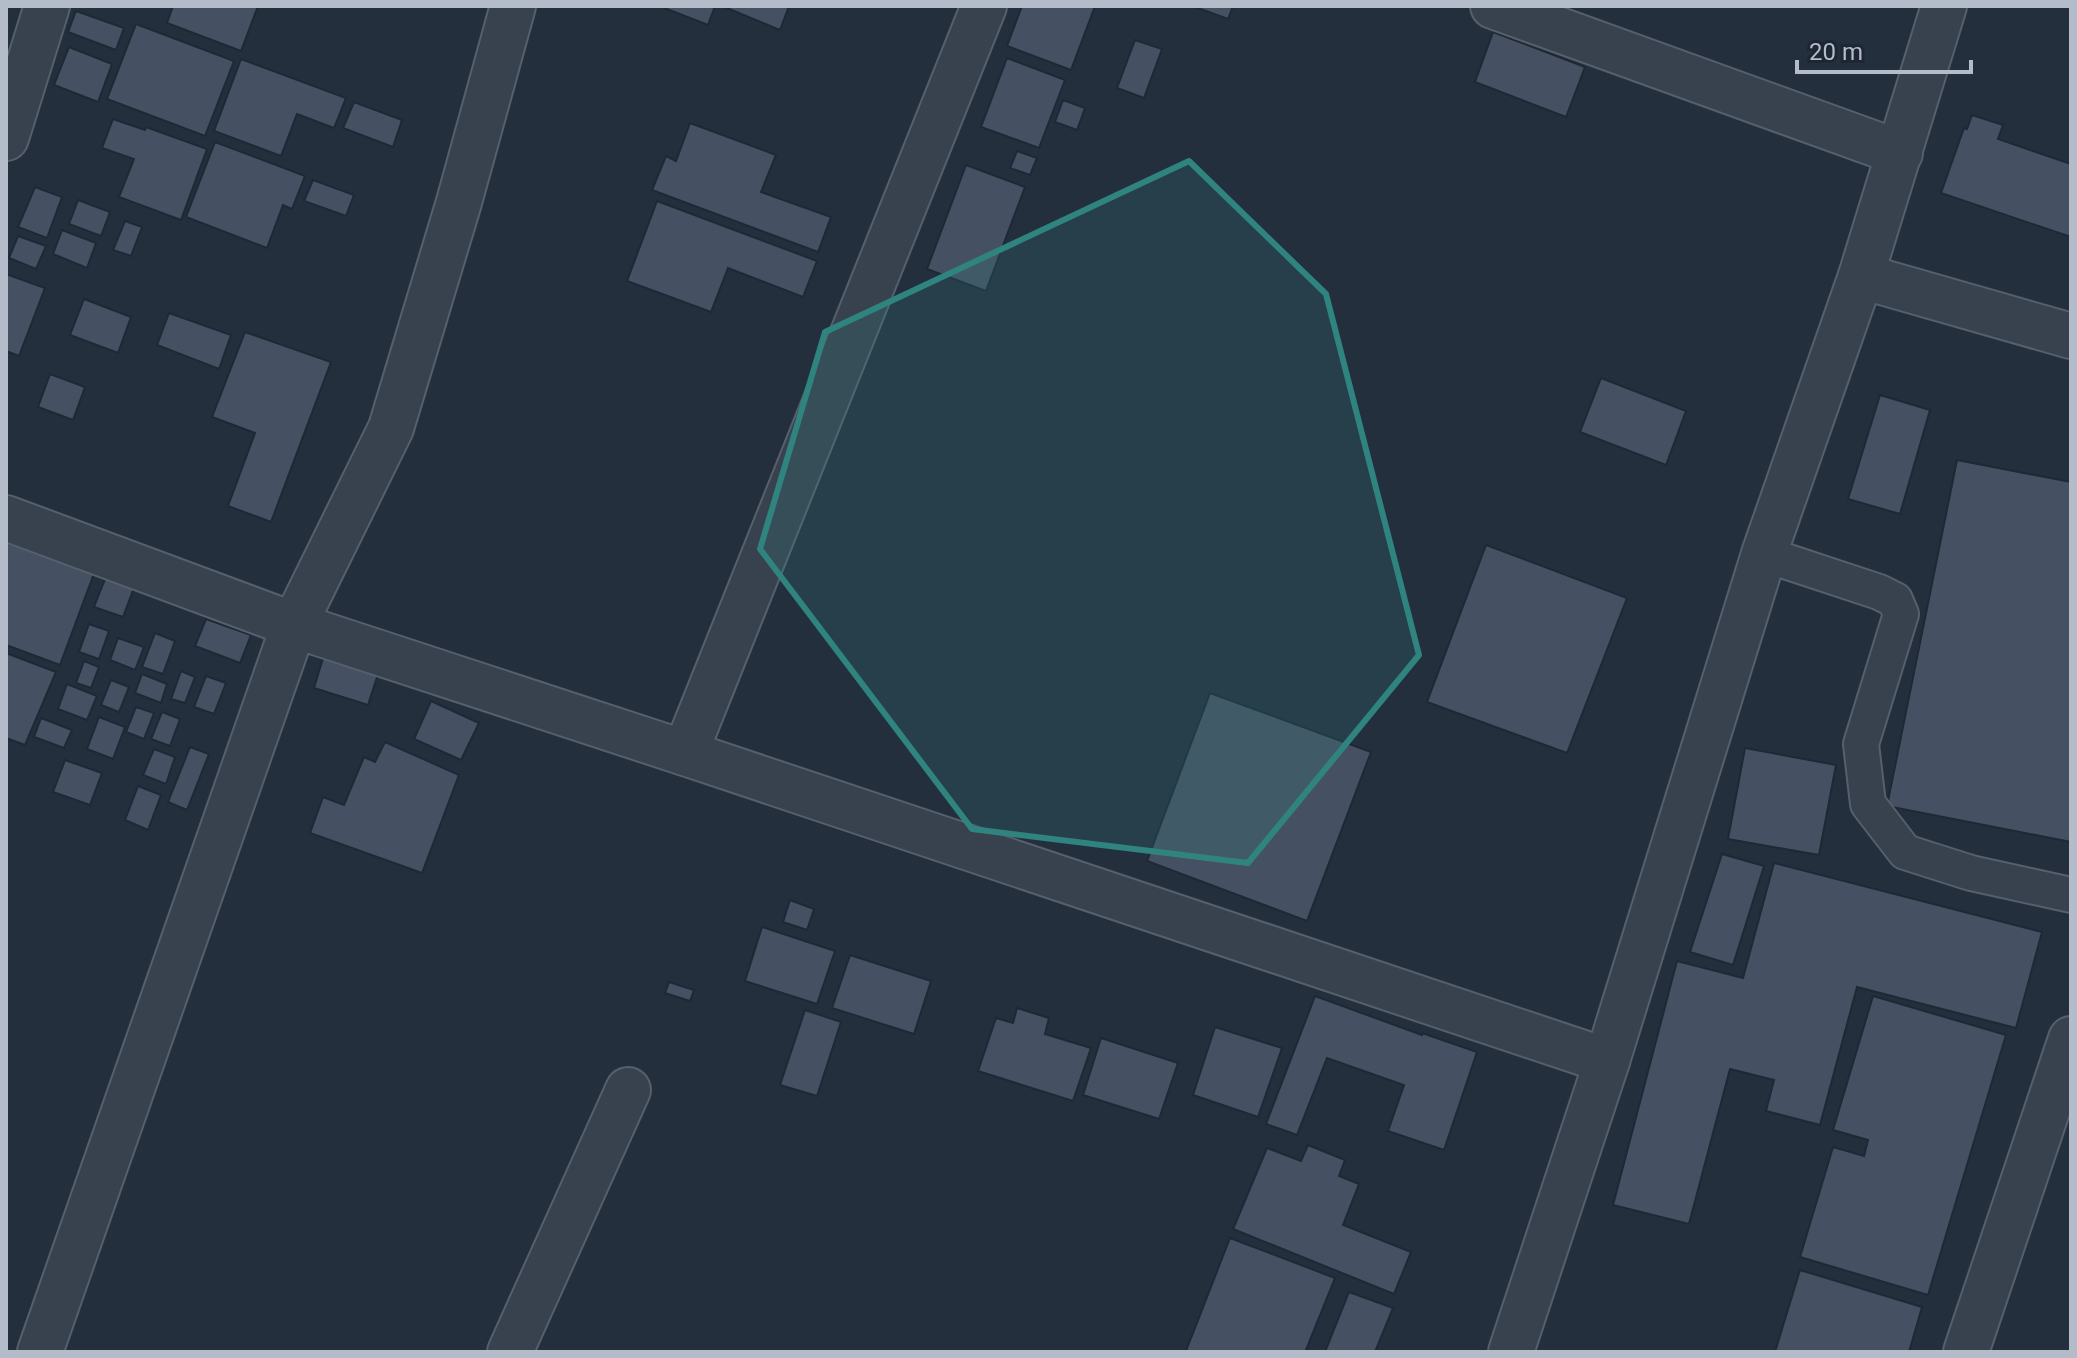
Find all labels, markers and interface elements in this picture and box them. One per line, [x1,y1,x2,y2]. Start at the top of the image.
scale bar [1797,24,1971,74]
text: 20 m [1809,38,1863,66]

